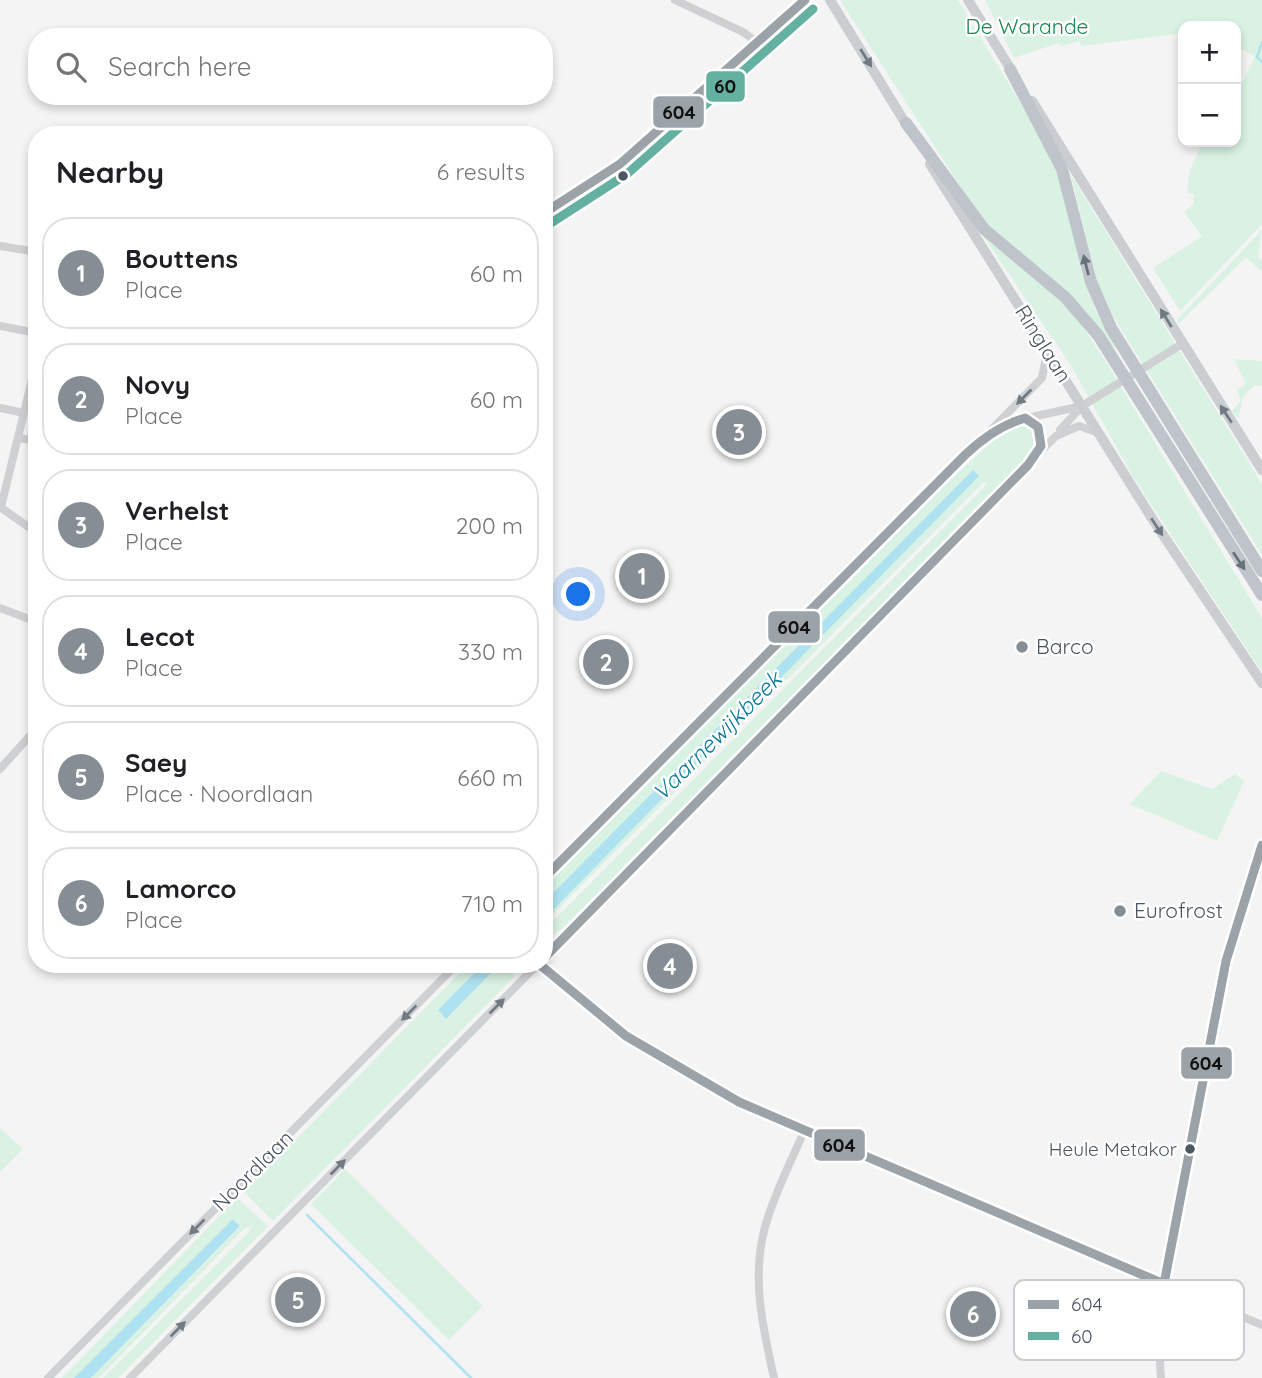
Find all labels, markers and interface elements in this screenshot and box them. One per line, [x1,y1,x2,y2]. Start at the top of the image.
park label: De Warande [966,13,1088,39]
map controls [1178,21,1241,147]
button: + [1178,21,1241,84]
search box [28,28,553,105]
icon: search [52,48,90,86]
one-way arrow [859,48,872,68]
text: Search here [108,50,252,83]
line badge: 60 [705,70,746,103]
text: 60 [714,74,736,98]
button: − [1178,84,1241,147]
line badge: 604 [652,95,705,129]
text: 604 [662,100,696,124]
text: Nearby [56,153,164,191]
text: 6 results [437,157,525,186]
unlabelled marker [616,169,630,183]
text: Bouttens [125,242,238,275]
one-way arrow [1080,253,1091,275]
text: 1 [77,259,85,288]
text: 60 m [470,259,523,288]
text: Place [125,275,183,304]
street label: Ringlaan [1010,300,1078,387]
one-way arrow [1159,309,1172,328]
text: Novy [125,368,190,401]
text: 2 [74,385,88,414]
text: 60 m [470,385,523,414]
one-way arrow [1016,388,1033,404]
text: Place [125,401,183,430]
one-way arrow [1219,405,1233,423]
pin: 3 [716,406,762,458]
text: Verhelst [125,494,229,527]
text: 3 [75,511,87,540]
text: 200 m [456,511,523,540]
one-way arrow [1150,517,1163,536]
text: Place [125,527,183,556]
pin: 1 [619,550,665,602]
one-way arrow [1232,552,1246,570]
your location [561,577,595,611]
line badge: 604 [767,610,821,644]
text: 604 [777,615,811,639]
text: Lecot [125,620,195,653]
place label: Barco [1036,633,1094,659]
pin: 2 [583,636,629,688]
text: 4 [74,637,88,666]
text: 330 m [458,637,523,666]
marker: Barco [1014,639,1030,655]
text: Place [125,653,183,682]
water label: Vaarnewijkbeek [646,664,789,806]
text: Saey [125,746,187,779]
text: 5 [74,763,88,792]
text: 660 m [457,763,523,792]
text: Place · Noordlaan [125,779,313,808]
text: Lamorco [125,872,237,905]
text: 6 [75,889,87,918]
text: 710 m [461,889,523,918]
place label: Eurofrost [1134,897,1223,923]
marker: Eurofrost [1112,903,1128,919]
text: Place [125,905,183,934]
pin: 4 [647,940,693,992]
one-way arrow [489,997,506,1014]
one-way arrow [401,1004,417,1021]
line badge: 604 [1180,1046,1233,1080]
text: 604 [1189,1051,1223,1075]
street label: Noordlaan [206,1124,298,1216]
line badge: 604 [813,1128,866,1162]
text: 604 [822,1133,856,1157]
place label: Heule Metakor [1049,1137,1178,1161]
marker: Heule Metakor [1183,1142,1197,1156]
one-way arrow [329,1159,346,1176]
one-way arrow [190,1218,206,1235]
pin: 5 [275,1274,321,1326]
legend [1014,1280,1244,1360]
pin: 6 [950,1288,996,1340]
text: 604 [1071,1292,1103,1316]
one-way arrow [169,1322,186,1338]
text: 60 [1071,1324,1093,1348]

